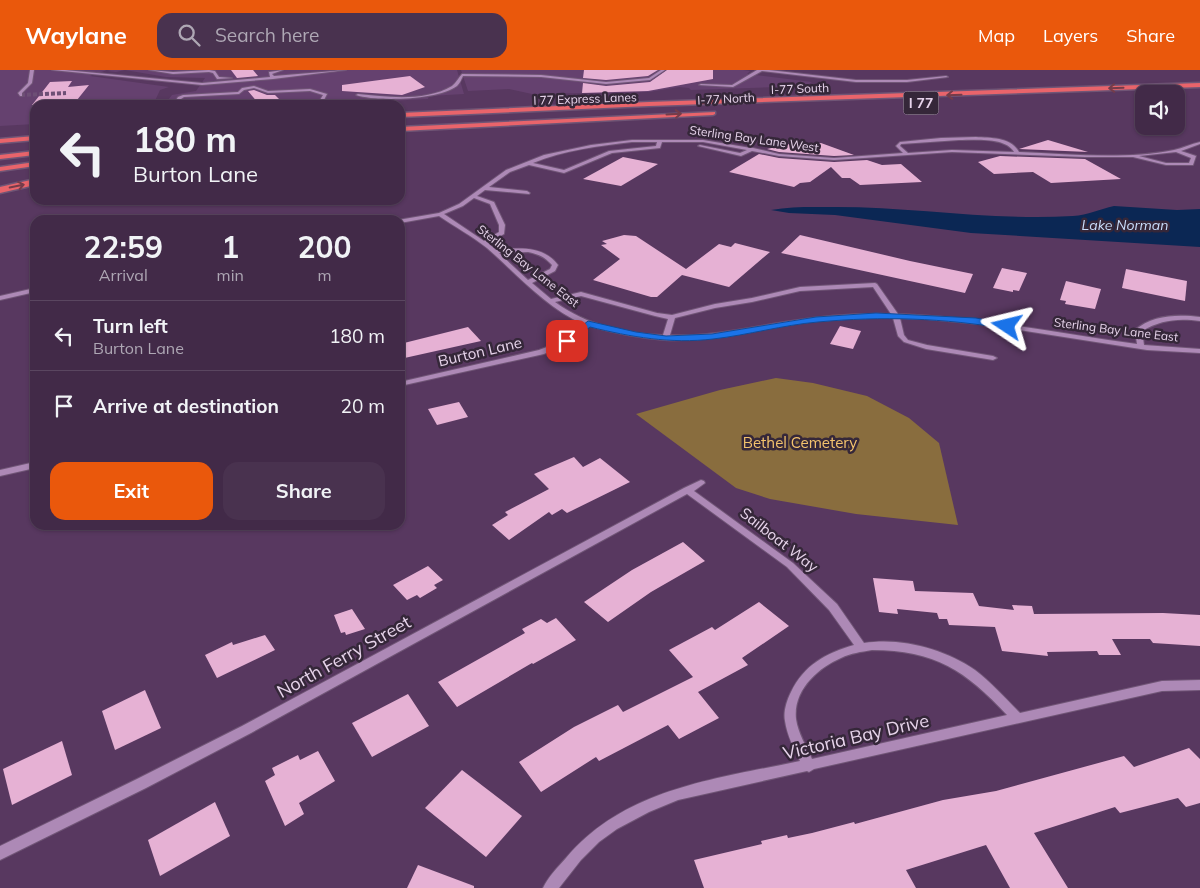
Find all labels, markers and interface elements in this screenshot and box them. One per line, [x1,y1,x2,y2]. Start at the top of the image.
search box [157,13,507,58]
text: Waylane [25,20,127,50]
icon: search [175,21,203,49]
text: Search here [215,23,319,47]
text: Map [978,24,1015,47]
text: Layers [1043,24,1098,47]
text: Share [1126,24,1175,47]
street label: I-77 South [771,80,829,97]
one-way arrow [1109,83,1125,93]
map controls [1135,85,1185,135]
button: sound [1135,85,1185,135]
street label: I 77 Express Lanes [533,89,637,108]
street label: I-77 North [697,90,755,107]
one-way arrow [946,90,962,99]
road number: I 77 [904,92,938,114]
one-way arrow [666,110,682,119]
text: 180 m [133,117,237,161]
icon: left [50,120,115,185]
street label: Sterling Bay Lane West [689,122,820,155]
text: Burton Lane [133,160,258,188]
one-way arrow [9,181,25,190]
water label: Lake Norman [1082,216,1168,234]
street label: Sterling Bay Lane East [474,221,582,310]
text: 22:59 [84,228,163,266]
text: 1 [221,228,239,266]
text: 200 [297,228,351,266]
text: Arrival [99,265,148,285]
text: min [217,265,244,285]
text: m [317,265,331,285]
position arrow [980,299,1032,351]
text: Turn left [93,314,168,338]
street label: Sterling Bay Lane East [1053,314,1179,345]
pin [546,320,588,362]
icon: left [50,322,78,350]
text: 180 m [329,324,385,348]
icon: arrive [553,327,581,355]
street label: Burton Lane [436,333,524,370]
text: Burton Lane [93,338,184,358]
icon: arrive [50,392,78,420]
text: Arrive at destination [93,394,279,418]
text: 20 m [341,394,385,418]
park label: Bethel Cemetery [743,433,857,452]
button: Exit [50,462,213,520]
button: Share [223,462,385,520]
street label: Sailboat Way [736,503,822,576]
street label: North Ferry Street [273,610,415,703]
street label: Victoria Bay Drive [781,709,931,765]

